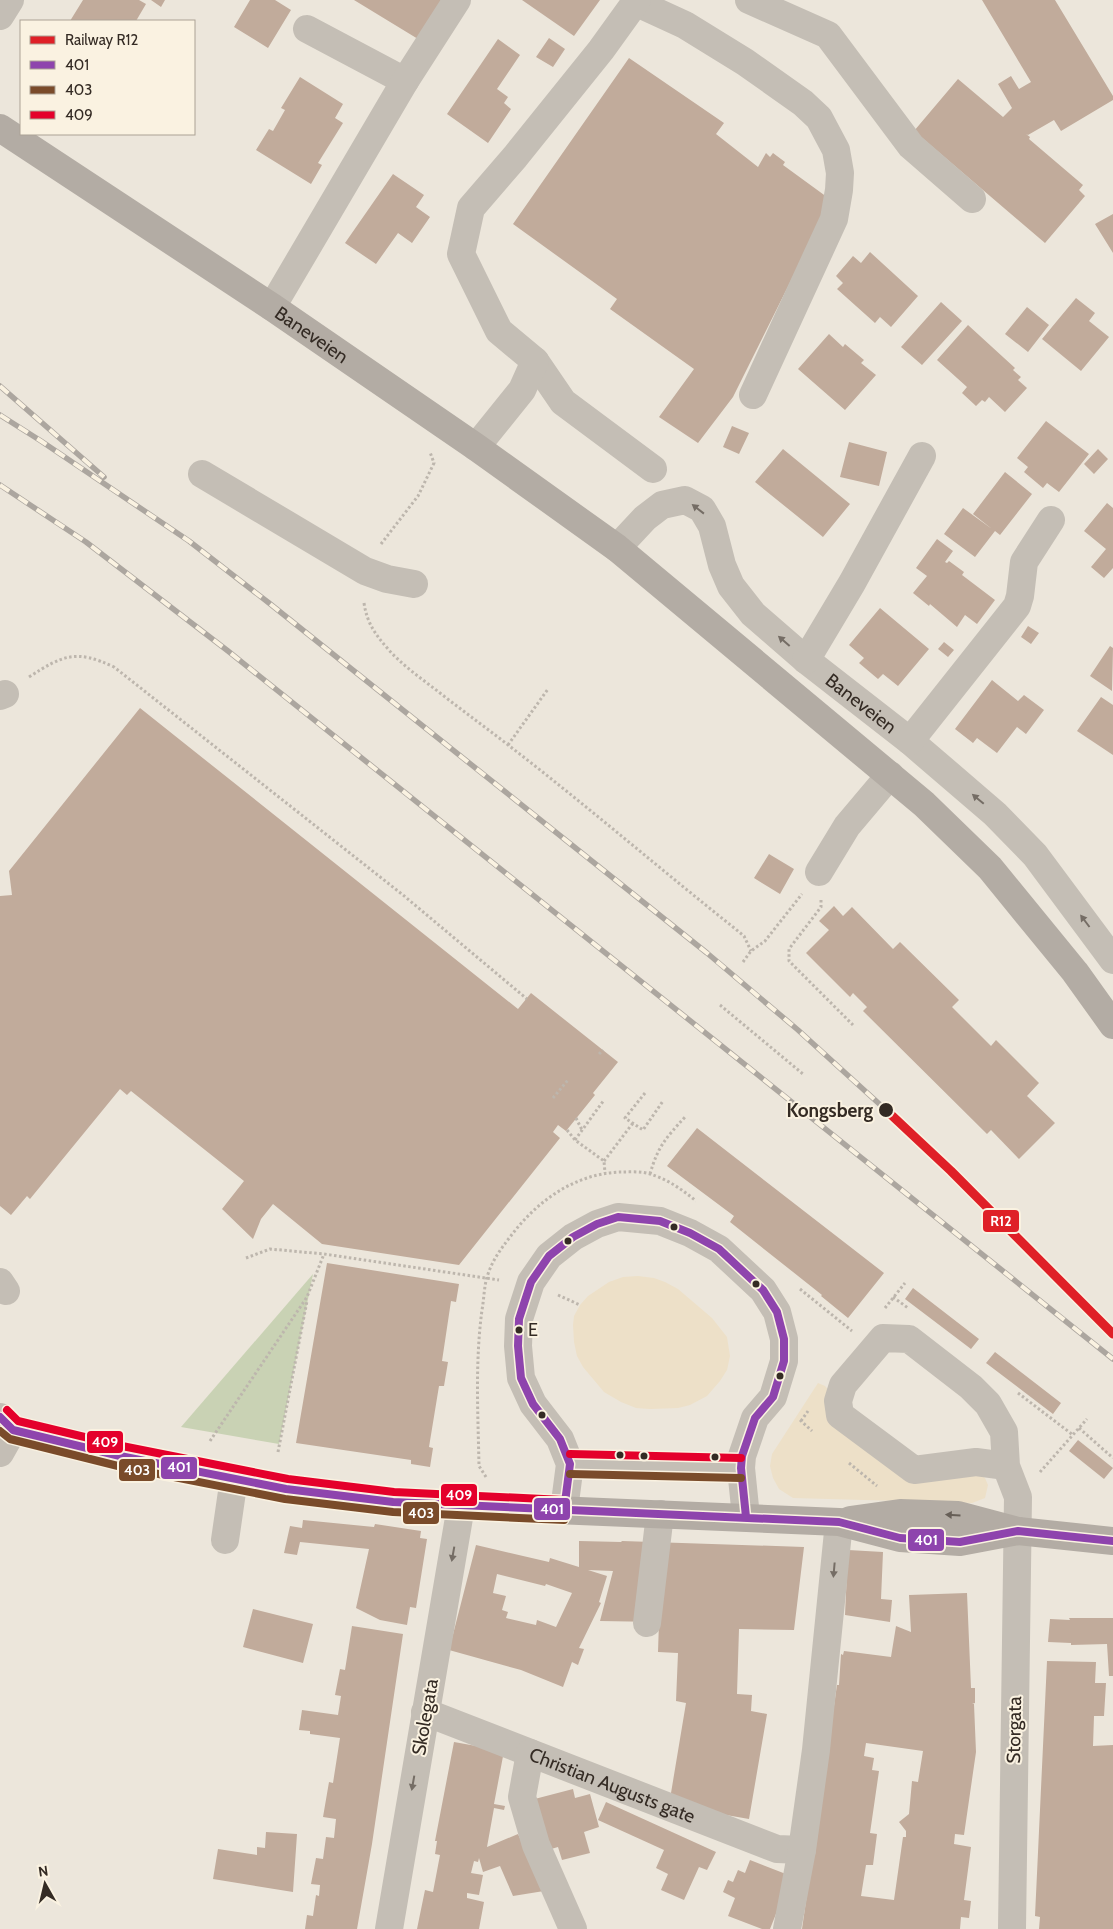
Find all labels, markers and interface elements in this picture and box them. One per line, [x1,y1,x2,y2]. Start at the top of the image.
legend [20,20,195,135]
text: Railway R12 [65,31,138,49]
text: 401 [65,56,89,74]
text: 403 [65,81,92,99]
text: 409 [65,106,93,124]
street label: Baneveien [271,301,353,368]
one-way arrow [692,504,705,514]
one-way arrow [778,636,791,647]
street label: Baneveien [821,668,902,738]
one-way arrow [972,793,984,805]
one-way arrow [1080,914,1090,928]
place label: Kongsberg [787,1099,873,1122]
marker: Kongsberg [877,1101,895,1119]
line badge: R12 [982,1209,1020,1233]
text: R12 [990,1212,1012,1230]
unlabelled marker [669,1222,679,1232]
unlabelled marker [563,1236,573,1246]
unlabelled marker [751,1279,761,1289]
place label: E [528,1319,538,1341]
marker: E [514,1325,524,1335]
unlabelled marker [775,1371,785,1381]
unlabelled marker [537,1410,547,1420]
line badge: 409 [86,1430,124,1454]
text: 409 [92,1433,118,1451]
unlabelled marker [615,1450,625,1460]
unlabelled marker [639,1451,649,1461]
unlabelled marker [710,1452,720,1462]
line badge: 401 [160,1456,198,1480]
line badge: 403 [118,1458,156,1482]
text: 401 [167,1458,191,1476]
text: 403 [124,1461,150,1479]
line badge: 409 [440,1483,478,1507]
text: 409 [446,1486,472,1504]
line badge: 401 [533,1497,571,1521]
text: 401 [540,1500,564,1518]
line badge: 403 [402,1501,440,1525]
text: 403 [408,1504,434,1522]
one-way arrow [945,1511,961,1519]
line badge: 401 [907,1528,945,1552]
text: 401 [914,1531,938,1549]
one-way arrow [448,1546,456,1562]
one-way arrow [830,1563,838,1579]
street label: Skolegata [407,1677,443,1757]
street label: Storgata [1002,1696,1026,1764]
street label: Christian Augusts gate [526,1742,699,1828]
one-way arrow [409,1776,417,1792]
north arrow [20,1859,70,1909]
text: N [37,1862,49,1881]

